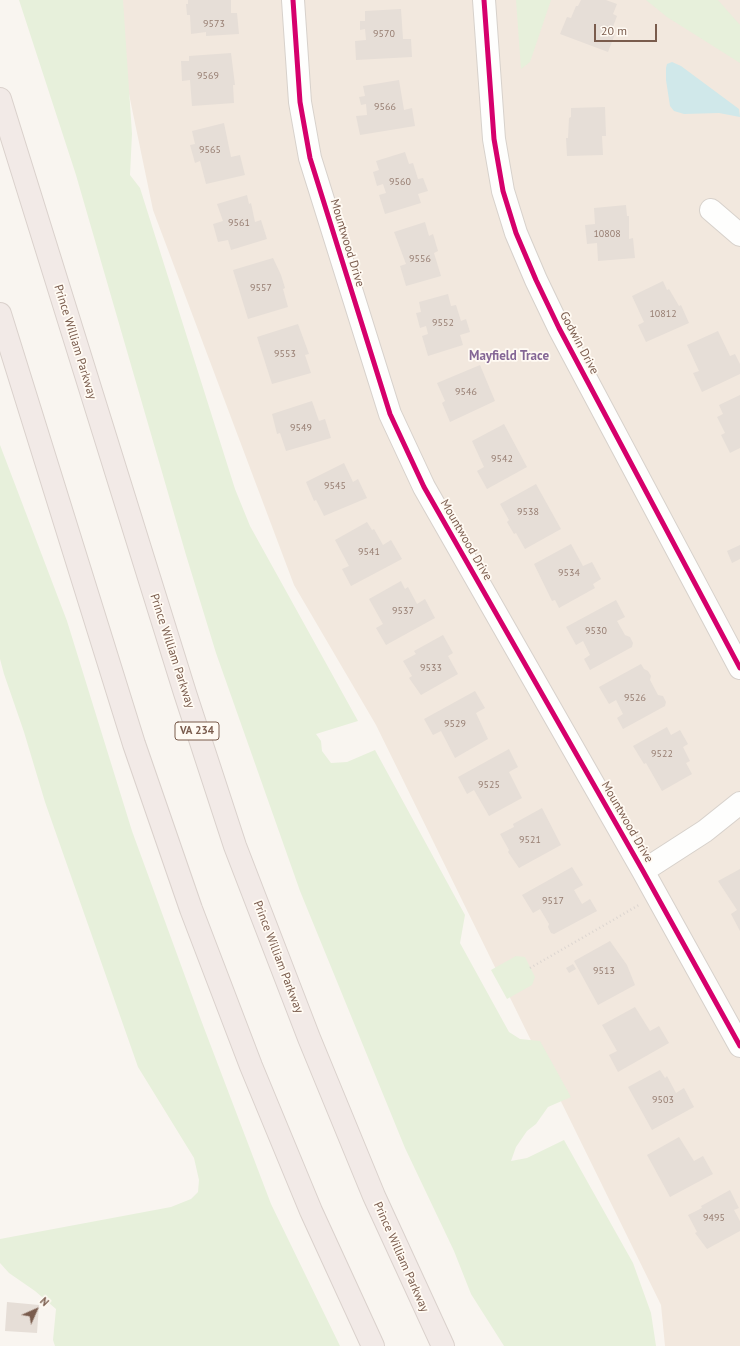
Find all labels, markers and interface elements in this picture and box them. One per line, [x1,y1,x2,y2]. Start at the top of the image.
scale bar [596,16,659,42]
house number: 9573 [203,18,225,30]
text: 20 m [601,23,627,38]
house number: 9570 [373,28,395,40]
house number: 9569 [197,70,219,82]
house number: 9566 [374,101,396,113]
house number: 9565 [199,144,221,156]
house number: 9560 [389,176,411,188]
street label: Mountwood Drive [327,197,367,289]
house number: 9561 [228,217,250,229]
house number: 10808 [593,228,621,240]
house number: 9556 [409,253,431,265]
house number: 9557 [250,282,272,294]
street label: Prince William Parkway [51,283,99,401]
house number: 10812 [649,308,677,320]
street label: Godwin Drive [556,309,602,377]
house number: 9552 [432,317,454,329]
house number: 9553 [274,348,296,360]
district label: Mayfield Trace [469,348,549,364]
house number: 9546 [455,386,477,398]
house number: 9549 [290,422,312,434]
house number: 9542 [491,453,513,465]
house number: 9545 [324,480,346,492]
street label: Mountwood Drive [437,497,495,583]
house number: 9538 [517,506,539,518]
house number: 9541 [358,546,380,558]
house number: 9534 [558,567,580,579]
street label: Prince William Parkway [147,592,197,710]
house number: 9537 [392,605,414,617]
house number: 9530 [585,625,607,637]
house number: 9533 [420,662,442,674]
house number: 9526 [624,692,646,704]
house number: 9529 [444,718,466,730]
road number: VA 234 [175,722,219,740]
house number: 9522 [651,748,673,760]
house number: 9525 [478,779,500,791]
street label: Mountwood Drive [598,779,656,865]
house number: 9521 [519,834,541,846]
house number: 9517 [542,895,564,907]
street label: Prince William Parkway [250,899,306,1015]
house number: 9513 [593,965,615,977]
house number: 9503 [652,1094,674,1106]
street label: Prince William Parkway [370,1200,432,1314]
house number: 9495 [703,1212,725,1224]
north arrow [16,1290,56,1330]
text: N [37,1294,52,1309]

